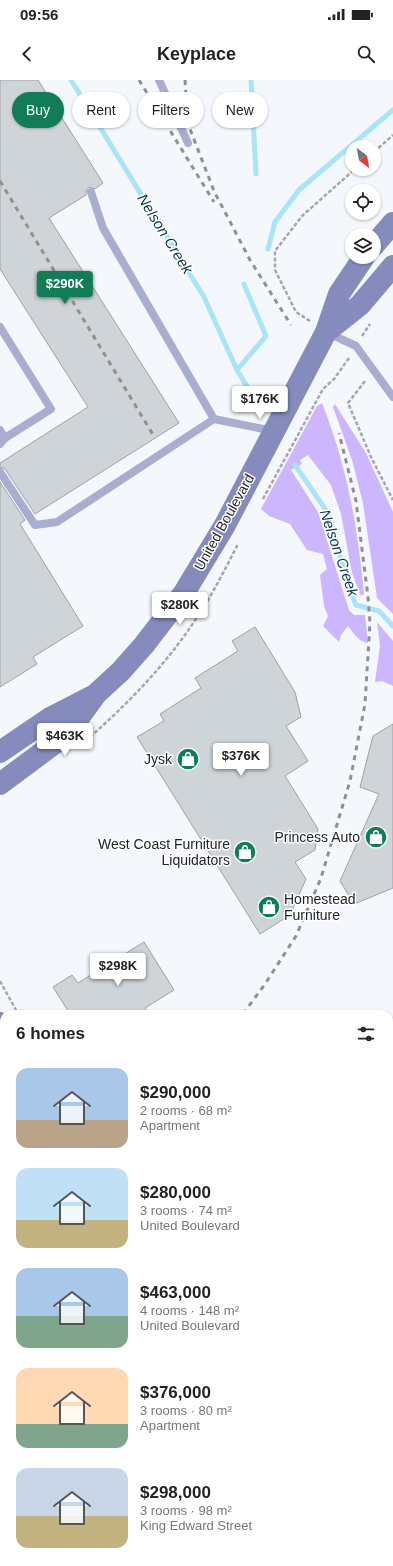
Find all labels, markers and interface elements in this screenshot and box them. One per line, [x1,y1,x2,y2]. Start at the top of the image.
text: 09:56 [20,6,58,23]
icon: back [16,43,38,65]
icon: search [355,43,377,65]
text: Keyplace [157,44,236,64]
chip: Buy [12,92,64,128]
chip: Rent [72,92,130,128]
chip: Filters [138,92,204,128]
chip: New [212,92,268,128]
north arrow [345,140,381,176]
map controls [345,140,381,264]
button: locate [345,184,381,220]
water label: Nelson Creek [134,191,198,278]
button: layers [345,228,381,264]
pin: $290K [37,271,93,305]
text: $290K [46,276,84,291]
pin: $176K [232,386,288,420]
text: $176K [241,391,279,406]
street label: United Boulevard [191,471,257,573]
water label: Nelson Creek [317,507,363,600]
pin: $280K [152,592,208,626]
text: $280K [161,597,199,612]
pin: $463K [37,723,93,757]
text: $463K [46,728,84,743]
pin: $376K [213,743,269,777]
shop icon: Jysk [175,746,201,772]
text: $376K [222,748,260,763]
place label: Jysk [144,751,173,767]
shop icon: Princess Auto [363,824,389,850]
place label: Princess Auto [274,829,360,845]
place label: West Coast Furniture Liquidators [98,836,230,868]
shop icon: West Coast Furniture Liquidators [232,839,258,865]
place label: Homestead Furniture [284,891,356,923]
shop icon: Homestead Furniture [256,894,282,920]
pin: $298K [90,953,146,987]
text: $298K [99,958,137,973]
icon: filters [355,1023,377,1045]
text: 6 homes [16,1024,85,1043]
text: $290,000 [140,1083,211,1102]
icon: home [48,1084,96,1132]
text: 2 rooms · 68 m² [140,1103,232,1118]
text: Apartment [140,1118,200,1133]
text: $280,000 [140,1183,211,1202]
icon: home [48,1184,96,1232]
text: 3 rooms · 74 m² [140,1203,232,1218]
text: United Boulevard [140,1218,240,1233]
text: $463,000 [140,1283,211,1302]
icon: home [48,1284,96,1332]
text: 4 rooms · 148 m² [140,1303,239,1318]
text: United Boulevard [140,1318,240,1333]
text: $376,000 [140,1383,211,1402]
icon: home [48,1384,96,1432]
text: 3 rooms · 80 m² [140,1403,232,1418]
text: Apartment [140,1418,200,1433]
text: $298,000 [140,1483,211,1502]
icon: home [48,1484,96,1532]
text: 3 rooms · 98 m² [140,1503,232,1518]
text: King Edward Street [140,1518,252,1533]

